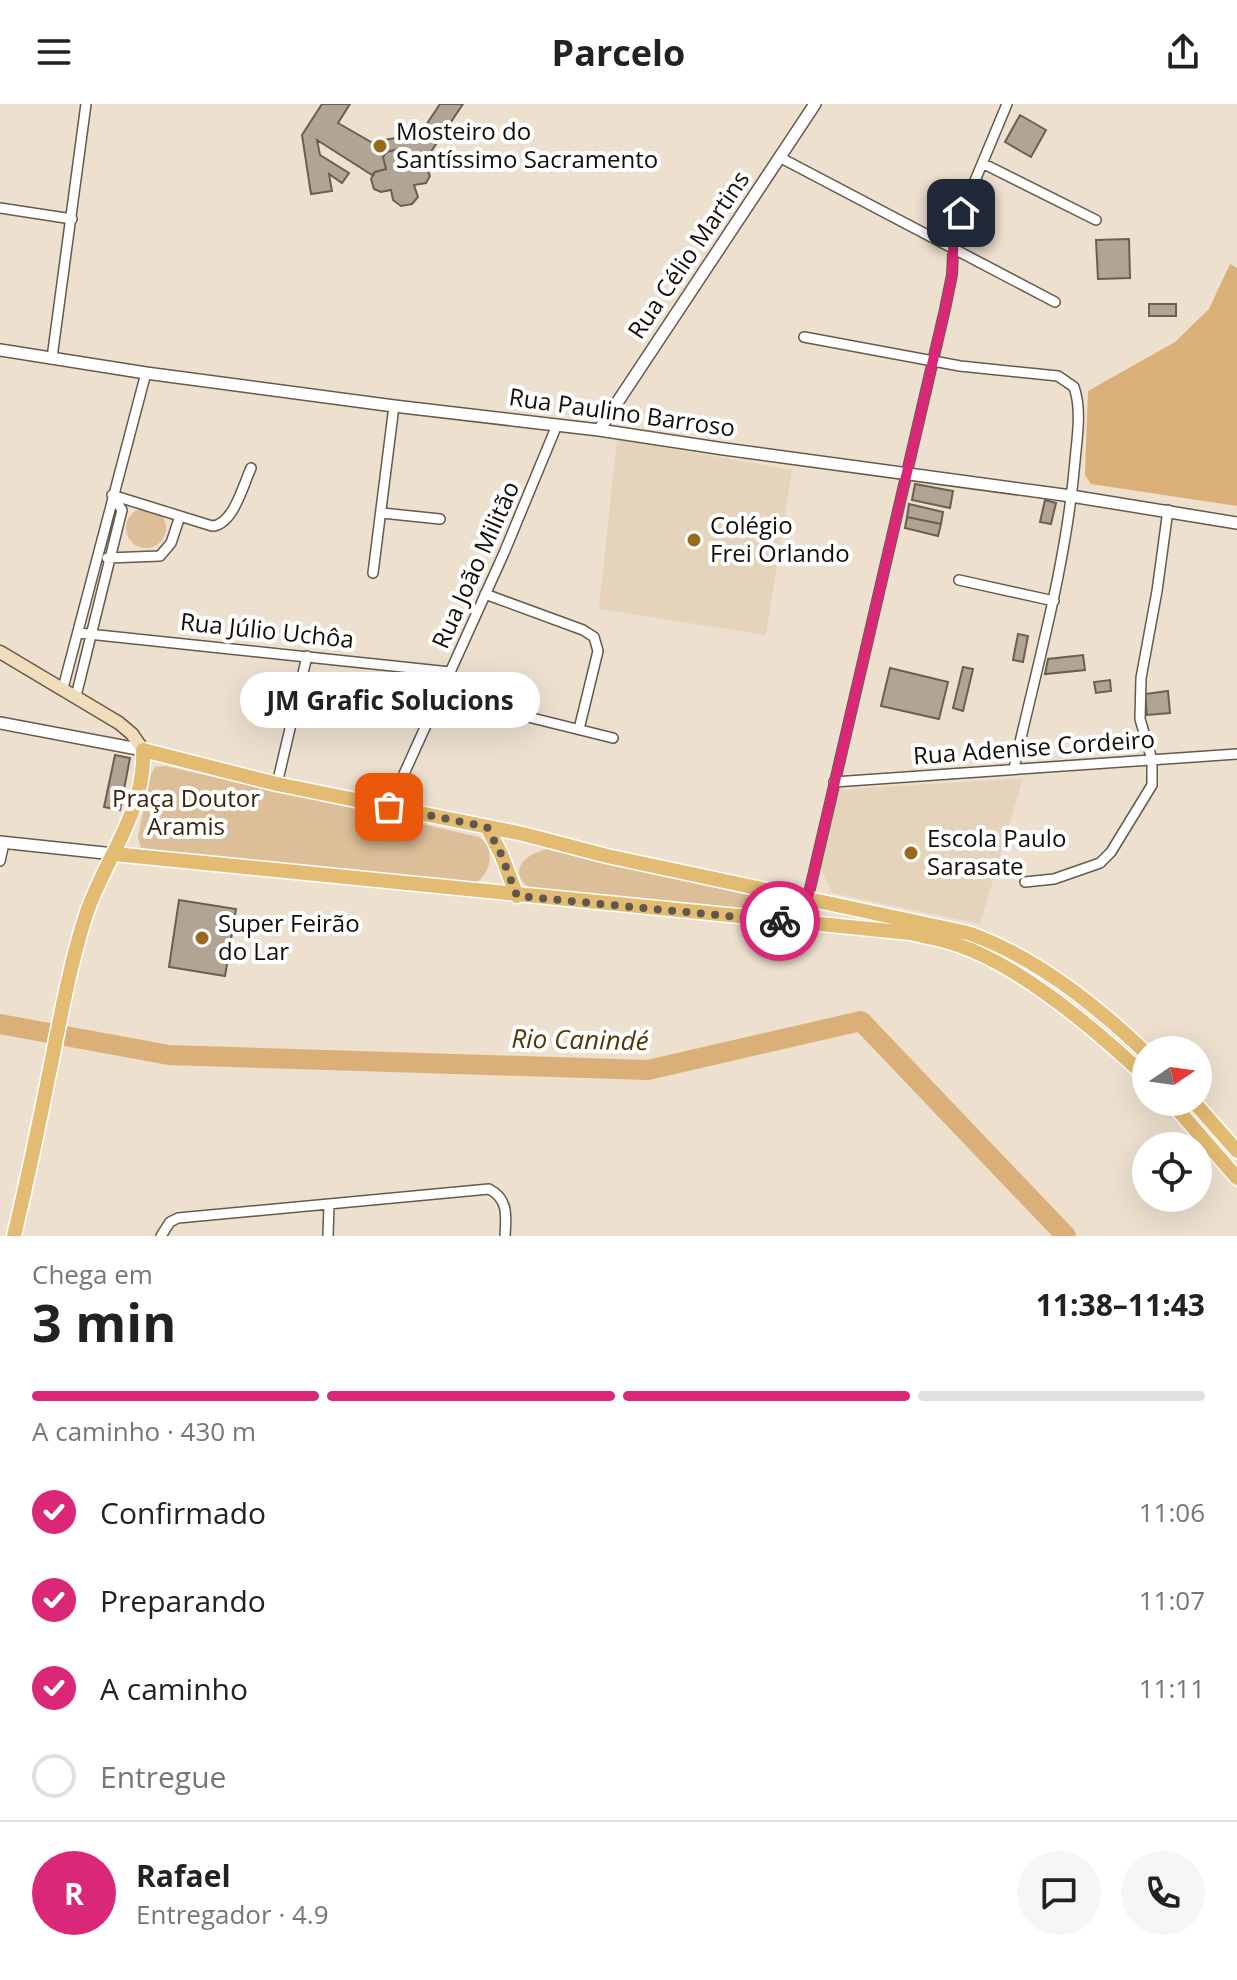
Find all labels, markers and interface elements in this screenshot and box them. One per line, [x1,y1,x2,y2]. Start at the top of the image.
text: Parcelo [552,28,685,77]
icon: menu [32,30,76,74]
icon: share [1161,30,1205,74]
place label: Mosteiro do Santíssimo Sacramento [396,114,658,175]
marker: Mosteiro do Santíssimo Sacramento [371,137,389,155]
street label: Rua Célio Martins [619,164,756,345]
pin [927,179,995,247]
icon: home [939,191,983,235]
street label: Rua Paulino Barroso [507,379,737,444]
street label: Rua João Militão [423,475,526,653]
place label: Colégio Frei Orlando [710,508,850,569]
marker: Colégio Frei Orlando [685,531,703,549]
street label: Rua Júlio Uchôa [179,604,356,655]
callout: JM Grafic Solucions [239,671,539,727]
text: JM Grafic Solucions [266,682,514,718]
street label: Rua Adenise Cordeiro [912,722,1156,771]
pin [355,773,423,841]
park label: Praça Doutor Aramis [112,781,260,842]
icon: bag [367,785,411,829]
place label: Escola Paulo Sarasate [927,821,1066,882]
marker: Escola Paulo Sarasate [902,844,920,862]
courier [740,881,820,961]
icon: bike [758,899,802,943]
place label: Super Feirão do Lar [218,906,360,967]
marker: Super Feirão do Lar [193,929,211,947]
water label: Rio Canindé [511,1020,649,1058]
north arrow [1132,1036,1212,1116]
map controls [1132,1036,1212,1212]
button: locate [1132,1132,1212,1212]
text: Chega em [32,1256,153,1292]
text: 11:38–11:43 [1036,1284,1205,1325]
text: 3 min [32,1286,176,1357]
text: A caminho · 430 m [32,1413,256,1449]
icon: check [32,1490,76,1534]
text: Confirmado [100,1492,266,1533]
text: 11:06 [1139,1494,1205,1530]
icon: check [32,1578,76,1622]
text: Preparando [100,1580,266,1621]
text: 11:07 [1139,1582,1205,1618]
icon: check [32,1666,76,1710]
text: A caminho [100,1668,248,1709]
text: 11:11 [1139,1670,1205,1706]
text: Entregue [100,1756,226,1797]
button: chat [1017,1851,1101,1935]
button: phone [1121,1851,1205,1935]
text: Rafael [136,1855,231,1896]
text: R [64,1873,84,1914]
text: Entregador · 4.9 [136,1896,329,1932]

